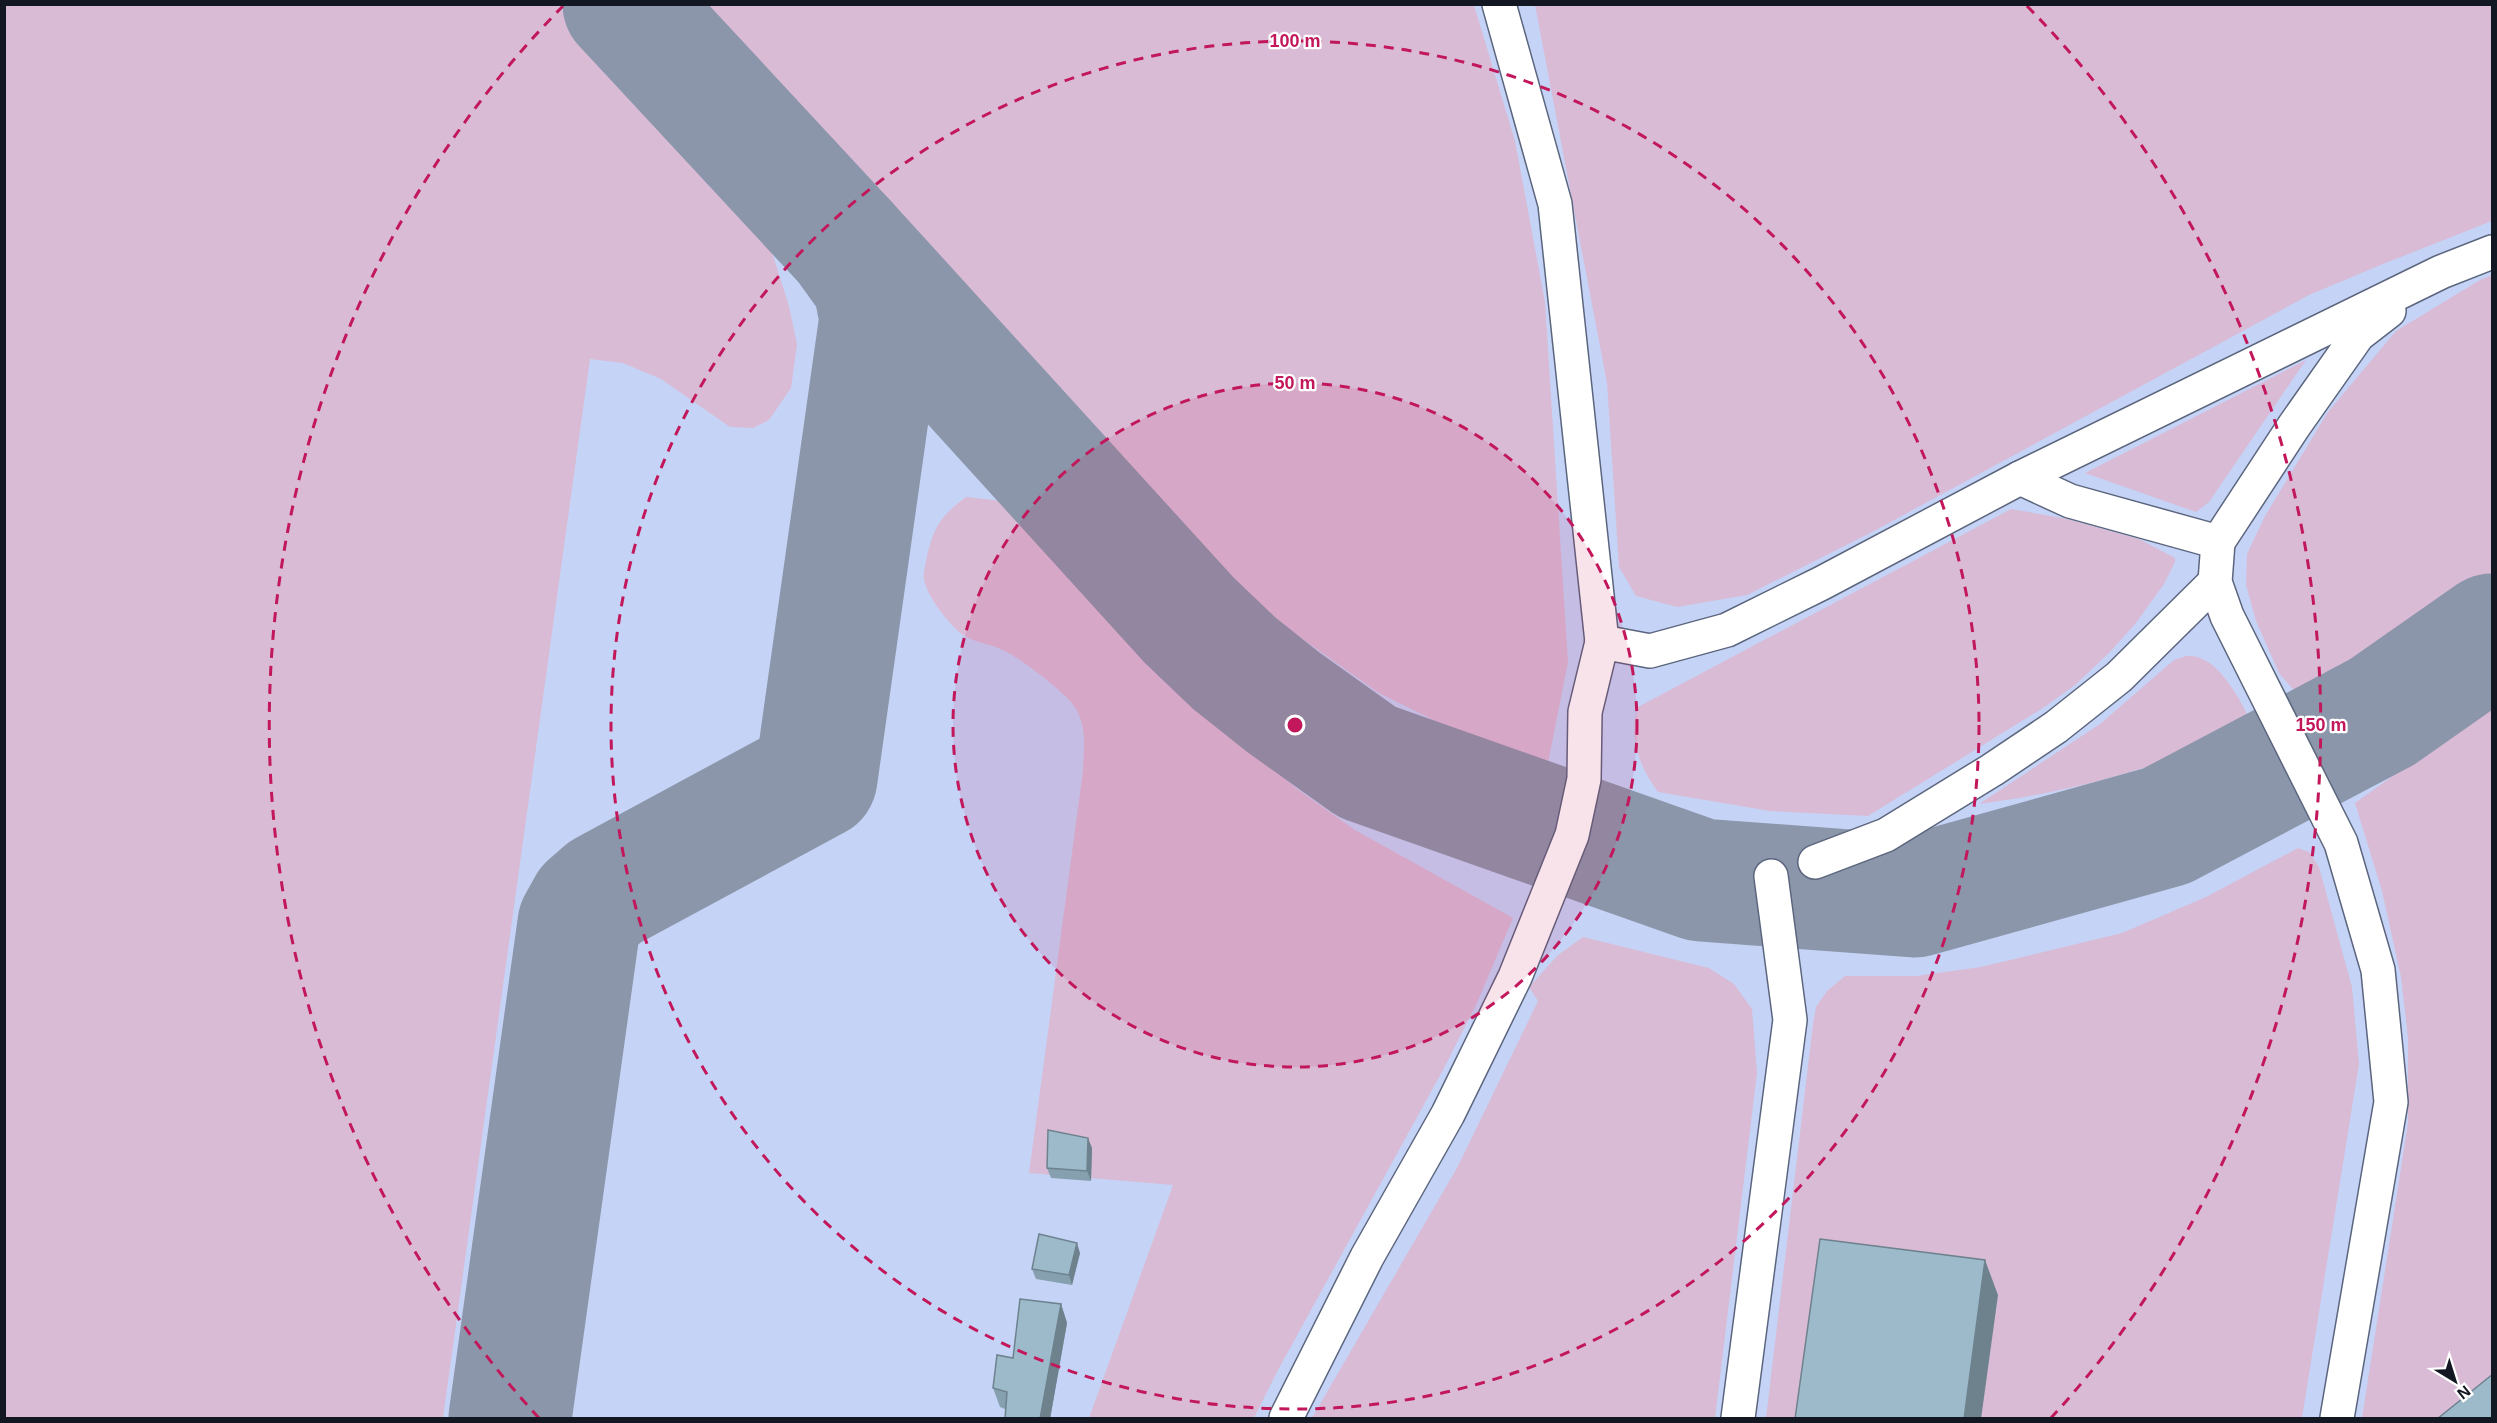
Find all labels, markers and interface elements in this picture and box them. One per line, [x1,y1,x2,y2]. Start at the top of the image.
text: 100 m [1269,31,1321,51]
text: 50 m [1274,373,1316,393]
centre of rings [1285,715,1305,735]
text: 150 m [2295,715,2347,735]
north arrow [2425,1351,2485,1411]
text: N [2454,1382,2474,1403]

